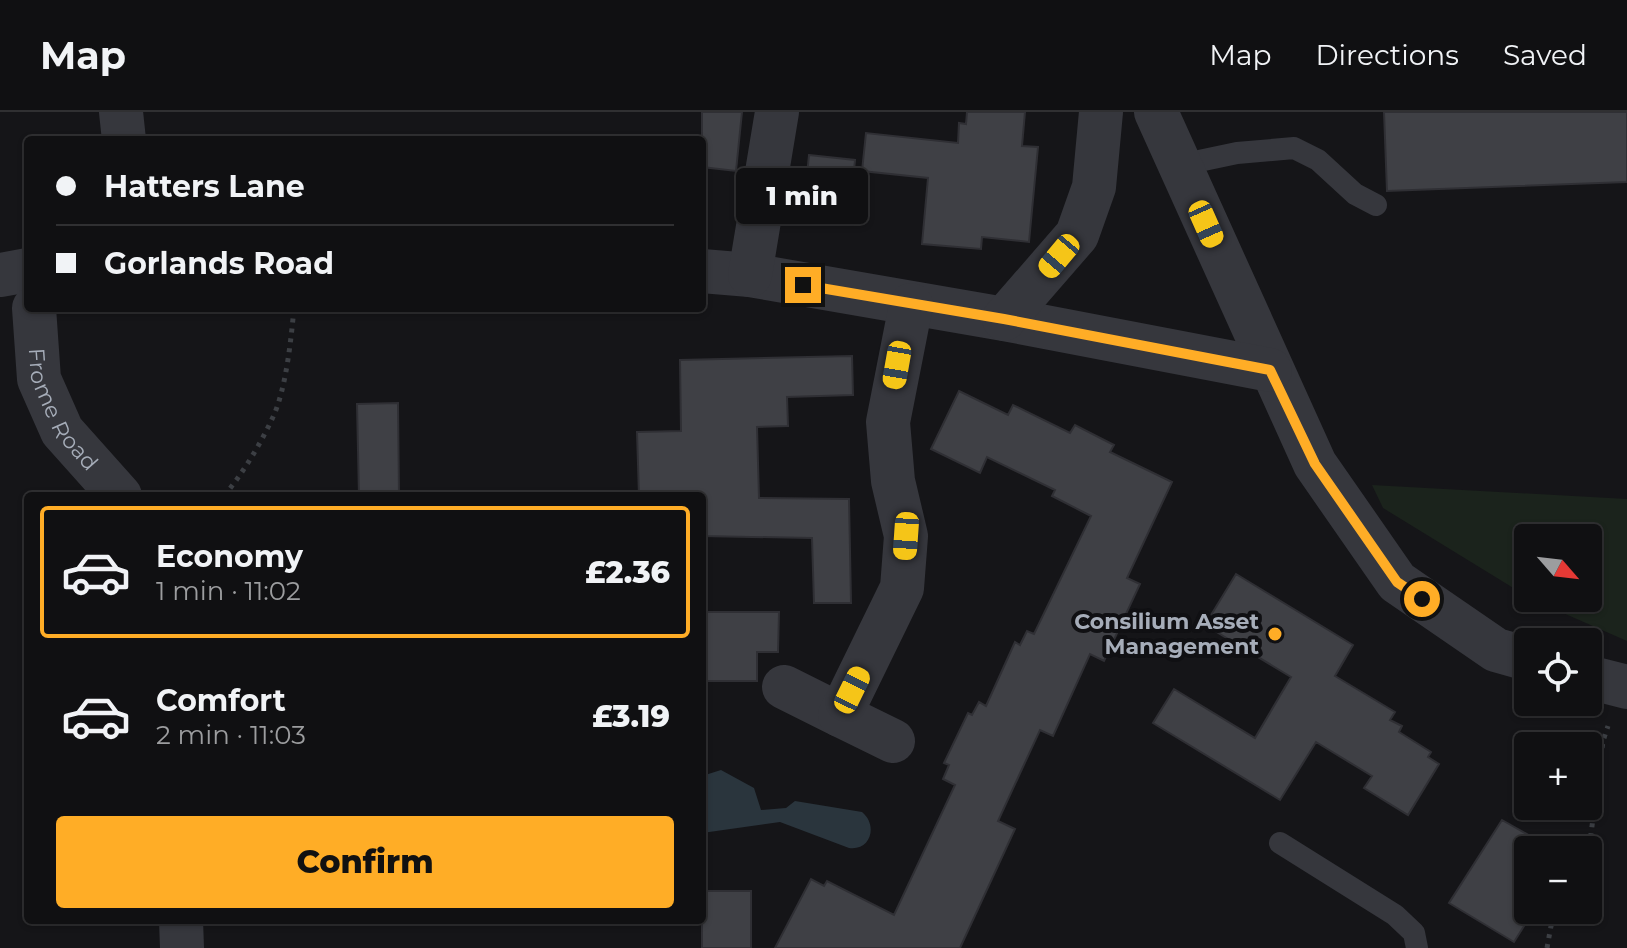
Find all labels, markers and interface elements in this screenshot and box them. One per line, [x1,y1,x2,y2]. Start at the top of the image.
text: Map [40,32,126,79]
text: Map [1209,38,1271,72]
text: Directions [1315,38,1459,72]
text: Saved [1503,38,1587,72]
text: Hatters Lane [104,168,305,205]
callout: 1 min [737,169,869,225]
text: 1 min [766,180,838,212]
car [1185,197,1227,251]
car [1034,230,1084,282]
text: Gorlands Road [104,245,334,282]
route end [785,267,821,303]
car [881,339,913,391]
street label: Frome Road [23,347,104,476]
car [892,511,920,561]
north arrow [1514,524,1602,612]
map controls [1514,524,1602,924]
icon: car [60,536,132,608]
text: Economy [156,538,303,575]
text: £2.36 [585,554,670,591]
text: 1 min · 11:02 [156,575,301,607]
route start [1404,581,1440,617]
place label: Consilium Asset Management [1074,608,1259,660]
marker: Consilium Asset Management [1266,625,1284,643]
button: locate [1514,628,1602,716]
car [831,663,873,717]
icon: car [60,680,132,752]
text: Comfort [156,682,286,719]
text: £3.19 [592,698,670,735]
text: 2 min · 11:03 [156,719,306,751]
button: + [1514,732,1602,820]
button: Confirm [56,816,674,908]
button: − [1514,836,1602,924]

